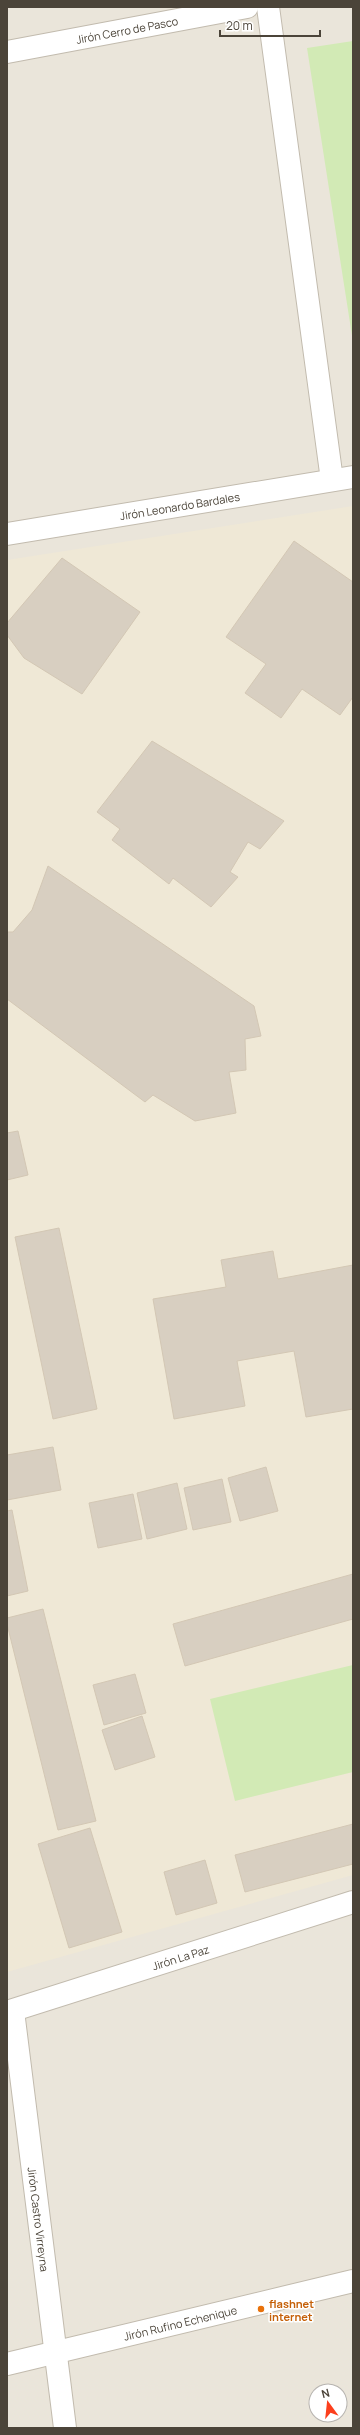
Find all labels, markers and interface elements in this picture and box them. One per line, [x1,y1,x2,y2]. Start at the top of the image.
scale bar [220,12,320,38]
street label: Jirón Cerro de Pasco [75,13,180,46]
text: 20 m [226,17,253,34]
street label: Jirón Leonardo Bardales [119,488,241,523]
street label: Jirón La Paz [150,1941,211,1973]
street label: Jirón Castro Virreyna [25,2166,53,2273]
place label: flashnet internet [269,2296,314,2324]
street label: Jirón Rufino Echenique [122,2302,239,2343]
marker: flashnet internet [256,2304,266,2314]
north arrow [308,2383,348,2423]
text: N [320,2385,331,2401]

